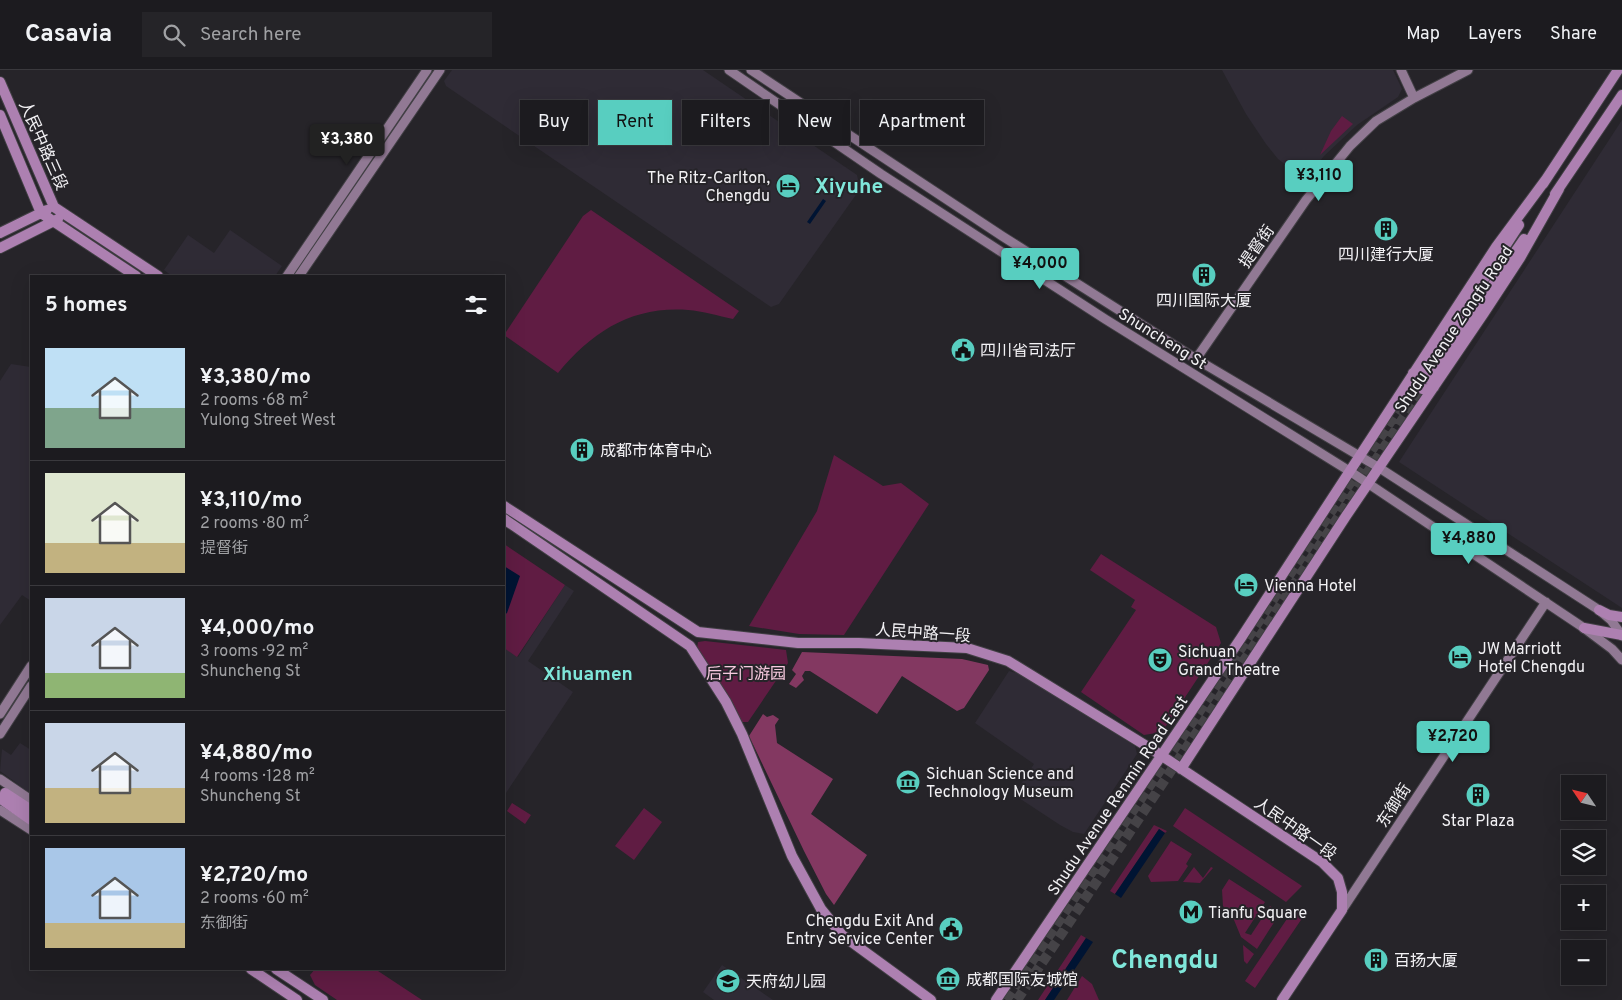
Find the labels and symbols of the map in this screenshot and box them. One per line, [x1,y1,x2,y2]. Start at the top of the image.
street label: 人民中路三段 [14,98,71,194]
pin: ¥3,380 [306,124,388,166]
pin: ¥3,110 [1278,160,1360,202]
place label: The Ritz-Carlton, Chengdu [647,169,770,207]
hotel icon: The Ritz-Carlton, Chengdu [775,173,801,199]
district label: Xiyuhe [815,174,883,201]
building icon: 四川建行大厦 [1373,216,1399,242]
street label: 提督街 [1236,222,1280,273]
street label: Shudu Avenue Zongfu Road [1391,243,1518,418]
place label: 四川建行大厦 [1338,246,1434,266]
pin: ¥4,000 [999,248,1081,290]
building icon: 四川国际大厦 [1191,262,1217,288]
place label: 四川国际大厦 [1156,292,1252,312]
street label: Shuncheng St [1114,305,1210,375]
public building icon: 四川省司法厅 [950,337,976,363]
place label: 四川省司法厅 [980,342,1076,362]
building icon: 成都市体育中心 [569,437,595,463]
place label: 成都市体育中心 [600,442,712,462]
pin: ¥4,880 [1428,522,1510,565]
hotel icon: Vienna Hotel [1233,572,1259,598]
place label: Vienna Hotel [1264,577,1356,597]
street label: 人民中路一段 [874,621,971,647]
place label: JW Marriott Hotel Chengdu [1478,640,1585,678]
place label: Sichuan Grand Theatre [1178,643,1280,681]
hotel icon: JW Marriott Hotel Chengdu [1447,644,1473,670]
theatre icon: Sichuan Grand Theatre [1147,647,1173,673]
district label: Xihuamen [543,663,633,687]
park label: 后子门游园 [706,665,786,685]
street label: Shudu Avenue Renmin Road East [1044,692,1193,900]
pin: ¥2,720 [1412,720,1494,763]
place label: Sichuan Science and Technology Museum [926,765,1074,803]
museum icon: Sichuan Science and Technology Museum [895,769,921,795]
north arrow [1561,775,1606,820]
street label: 东御街 [1373,781,1416,832]
building icon: Star Plaza [1465,782,1491,808]
street label: 人民中路一段 [1250,794,1340,865]
place label: Star Plaza [1441,812,1515,832]
metro station icon: Tianfu Square [1178,899,1204,925]
place label: Tianfu Square [1208,904,1307,924]
place label: Chengdu Exit And Entry Service Center [786,912,934,950]
public building icon: Chengdu Exit And Entry Service Center [938,916,964,942]
district label: Chengdu [1111,945,1219,978]
building icon: 百扬大厦 [1363,947,1389,973]
place label: 百扬大厦 [1394,952,1458,972]
museum icon: 成都国际友城馆 [935,966,961,992]
school or university icon: 天府幼儿园 [715,968,741,994]
place label: 成都国际友城馆 [966,971,1078,991]
place label: 天府幼儿园 [746,973,826,993]

